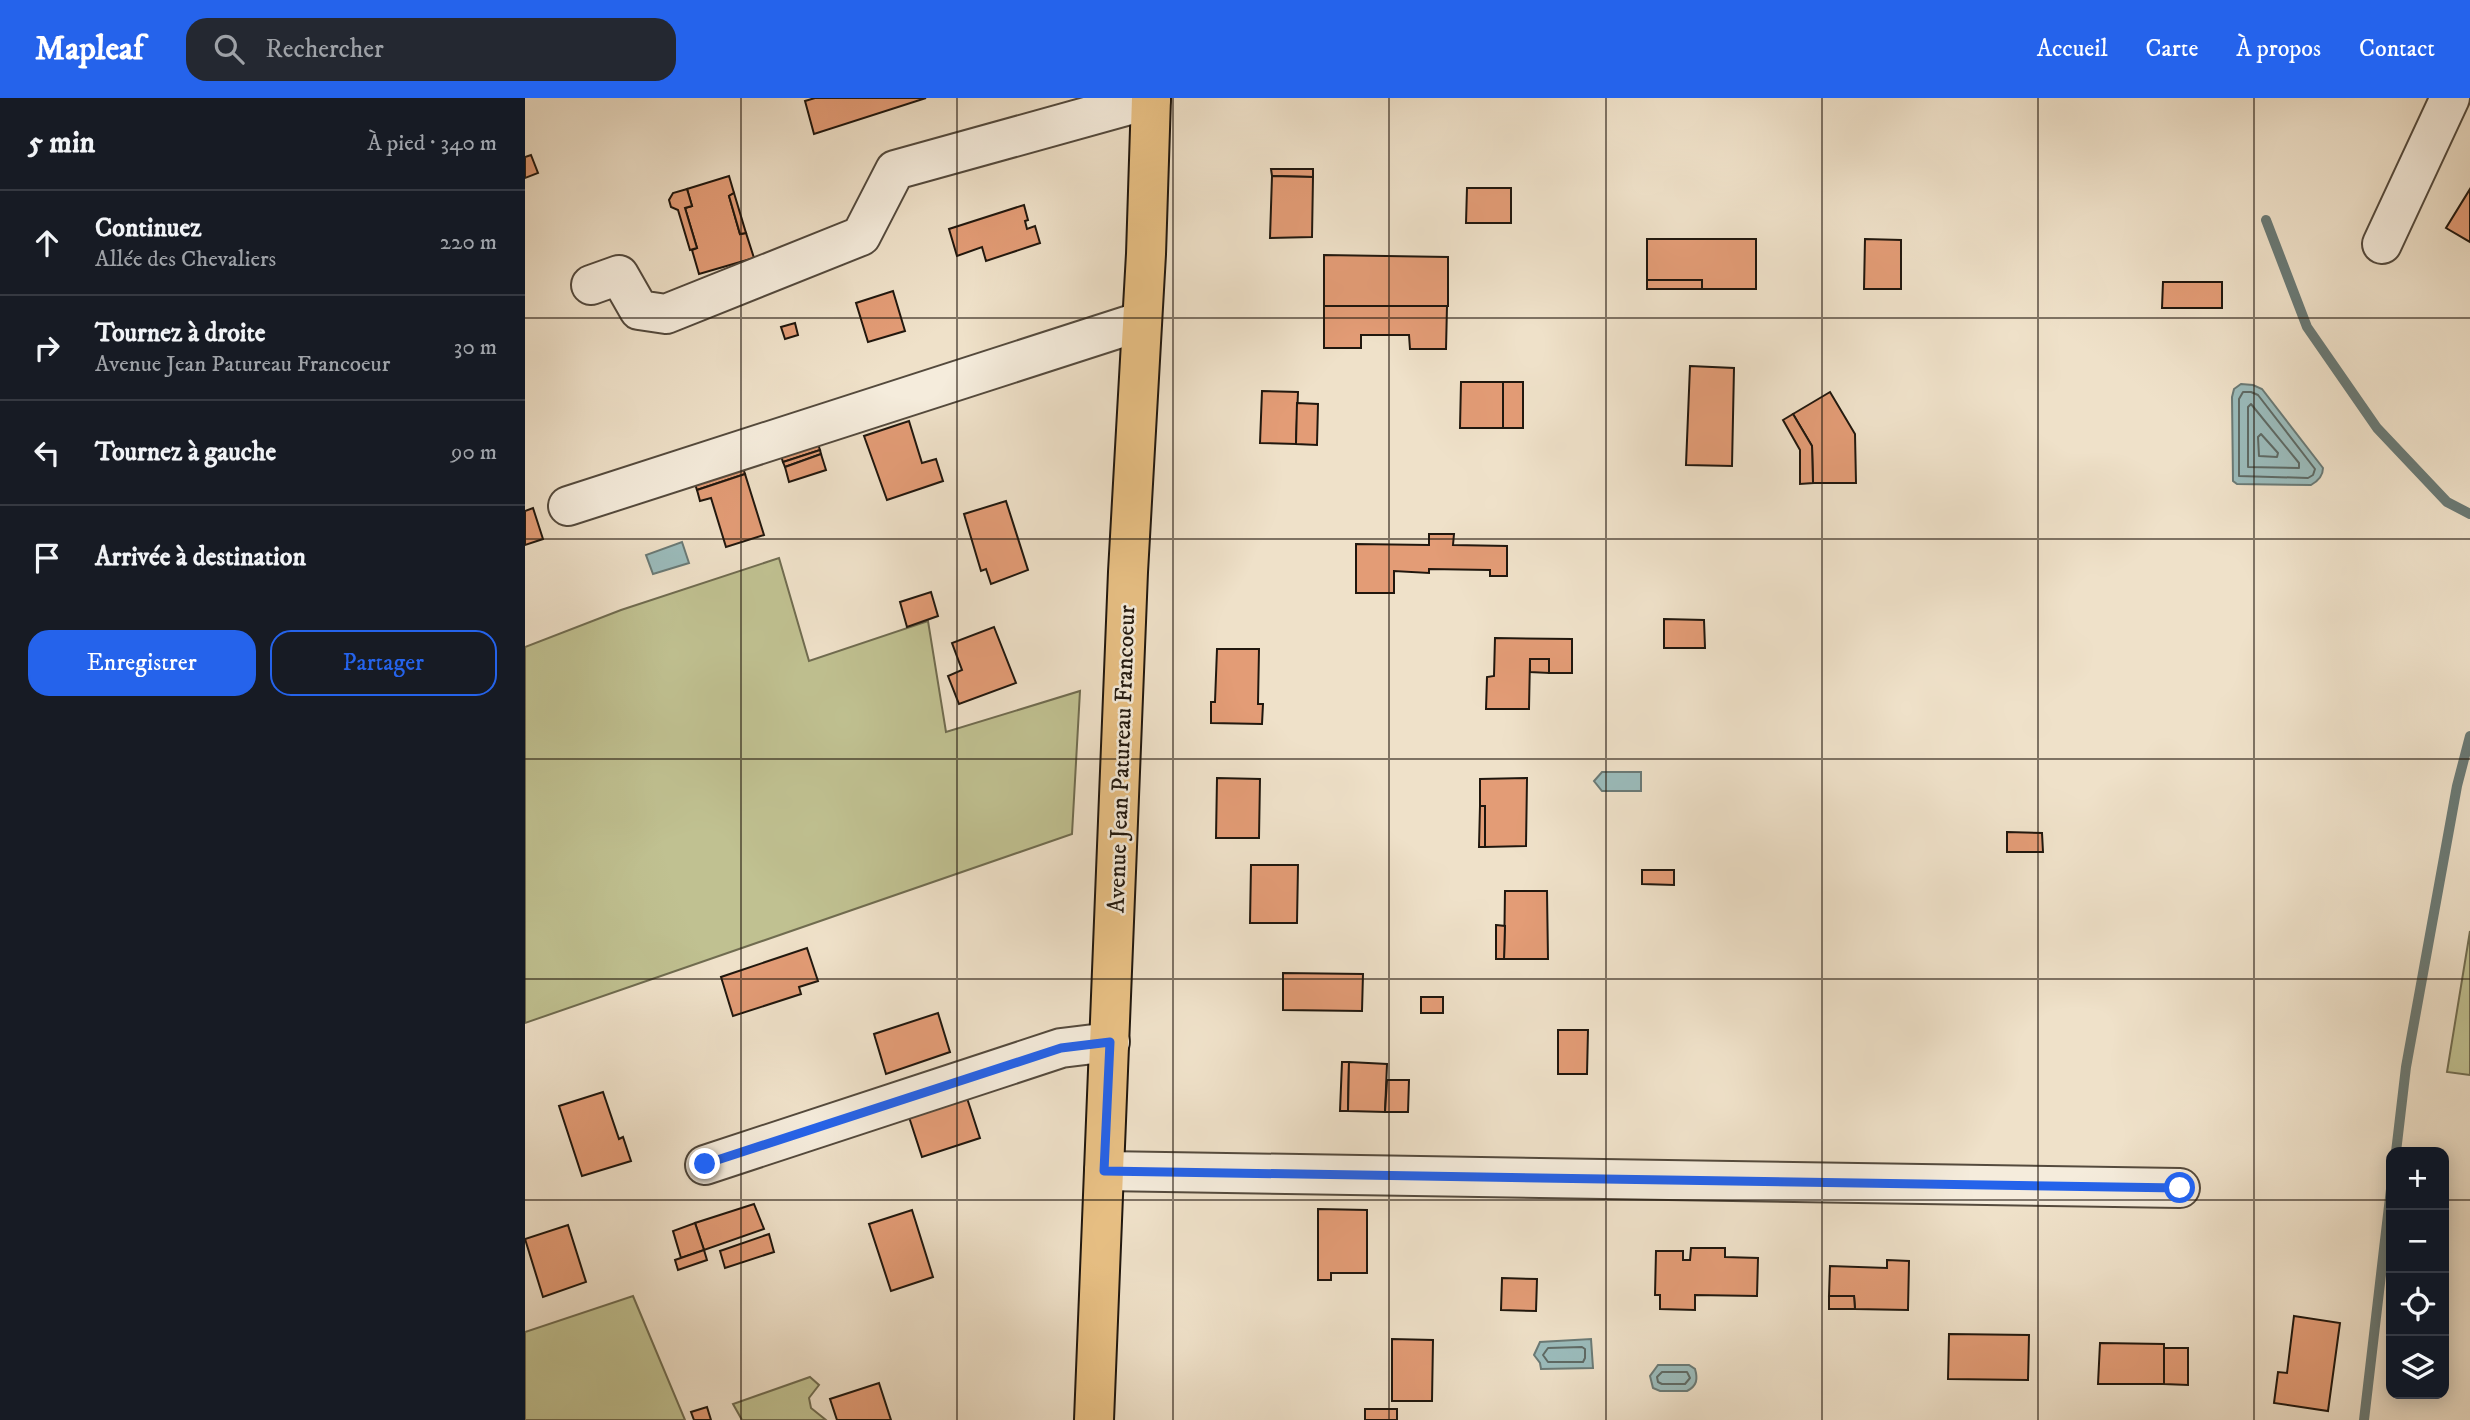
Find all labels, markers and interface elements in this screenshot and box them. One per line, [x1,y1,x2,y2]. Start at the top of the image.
search box [186,18,676,81]
text: Mapleaf [35,29,144,70]
icon: search [210,30,248,68]
text: Rechercher [266,33,384,66]
text: Accueil [2037,34,2108,64]
text: Carte [2146,34,2198,64]
text: À propos [2236,34,2321,64]
text: Contact [2359,34,2435,64]
text: 5 min [28,125,95,162]
text: À pied · 340 m [367,129,497,158]
text: Continuez [95,212,201,245]
icon: ahead [28,224,66,262]
text: 220 m [440,228,497,257]
text: Allée des Chevaliers [95,245,276,274]
text: Tournez à droite [95,317,266,350]
icon: right [28,329,66,367]
text: 30 m [454,333,497,362]
text: Avenue Jean Patureau Francoeur [95,350,390,379]
icon: left [28,434,66,472]
text: Tournez à gauche [95,436,276,469]
text: 90 m [451,438,497,467]
icon: arrive [28,539,66,577]
text: Arrivée à destination [95,541,306,574]
street label: Avenue Jean Patureau Francoeur [1102,604,1142,914]
button: Enregistrer [28,630,256,696]
button: Partager [270,630,497,696]
map controls [2386,1147,2449,1399]
button: + [2386,1147,2449,1210]
route end [689,1148,720,1179]
route start [2164,1172,2195,1203]
button: − [2386,1210,2449,1273]
button: locate [2386,1273,2449,1336]
button: layers [2386,1336,2449,1399]

